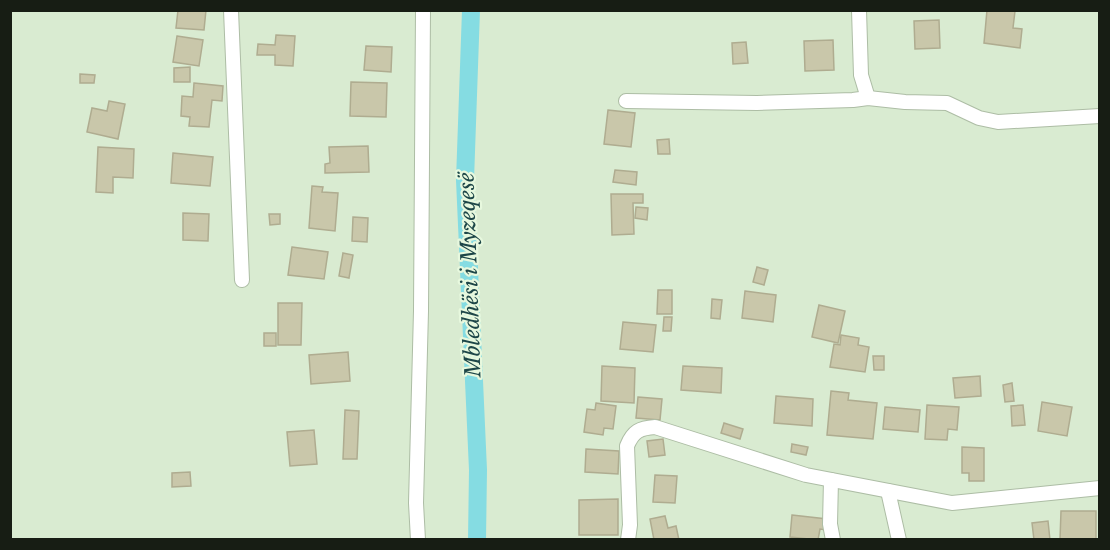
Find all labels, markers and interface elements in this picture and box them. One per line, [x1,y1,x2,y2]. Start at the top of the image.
water label: Mbledhësi i Myzeqesë [453,171,487,379]

